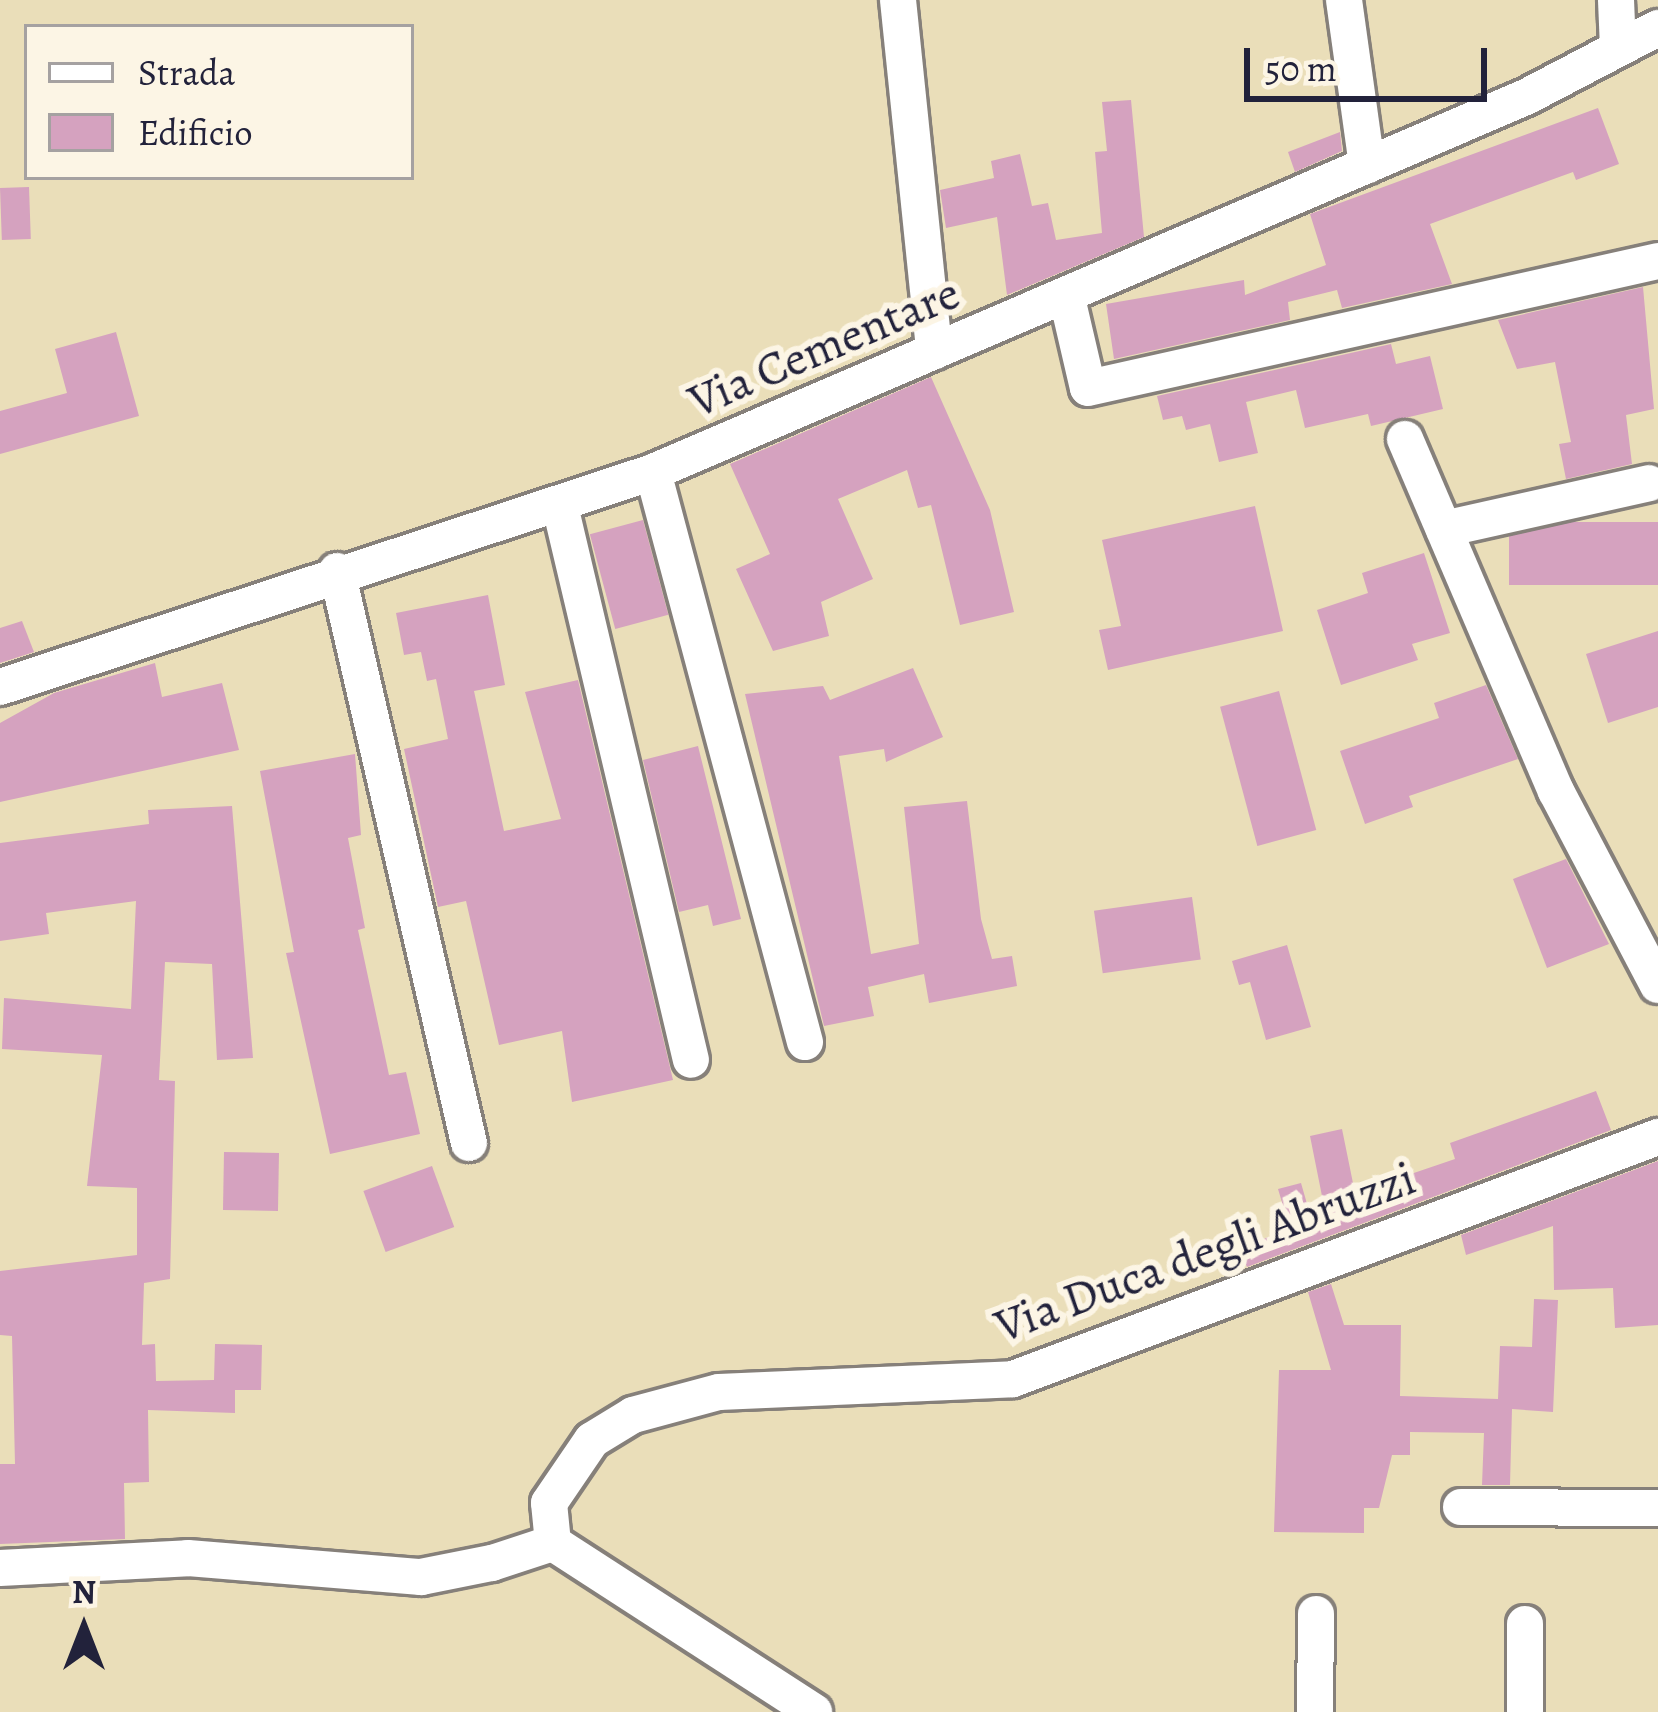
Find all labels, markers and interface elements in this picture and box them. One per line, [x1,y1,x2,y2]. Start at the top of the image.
legend [24,24,414,180]
scale bar [1250,24,1493,98]
text: 50 m [1265,44,1337,93]
text: Strada [138,48,235,97]
text: Edificio [138,108,252,157]
street label: Via Cementare [680,264,968,430]
street label: Via Duca degli Abruzzi [987,1149,1423,1355]
north arrow [24,1568,144,1688]
text: N [72,1569,96,1614]

